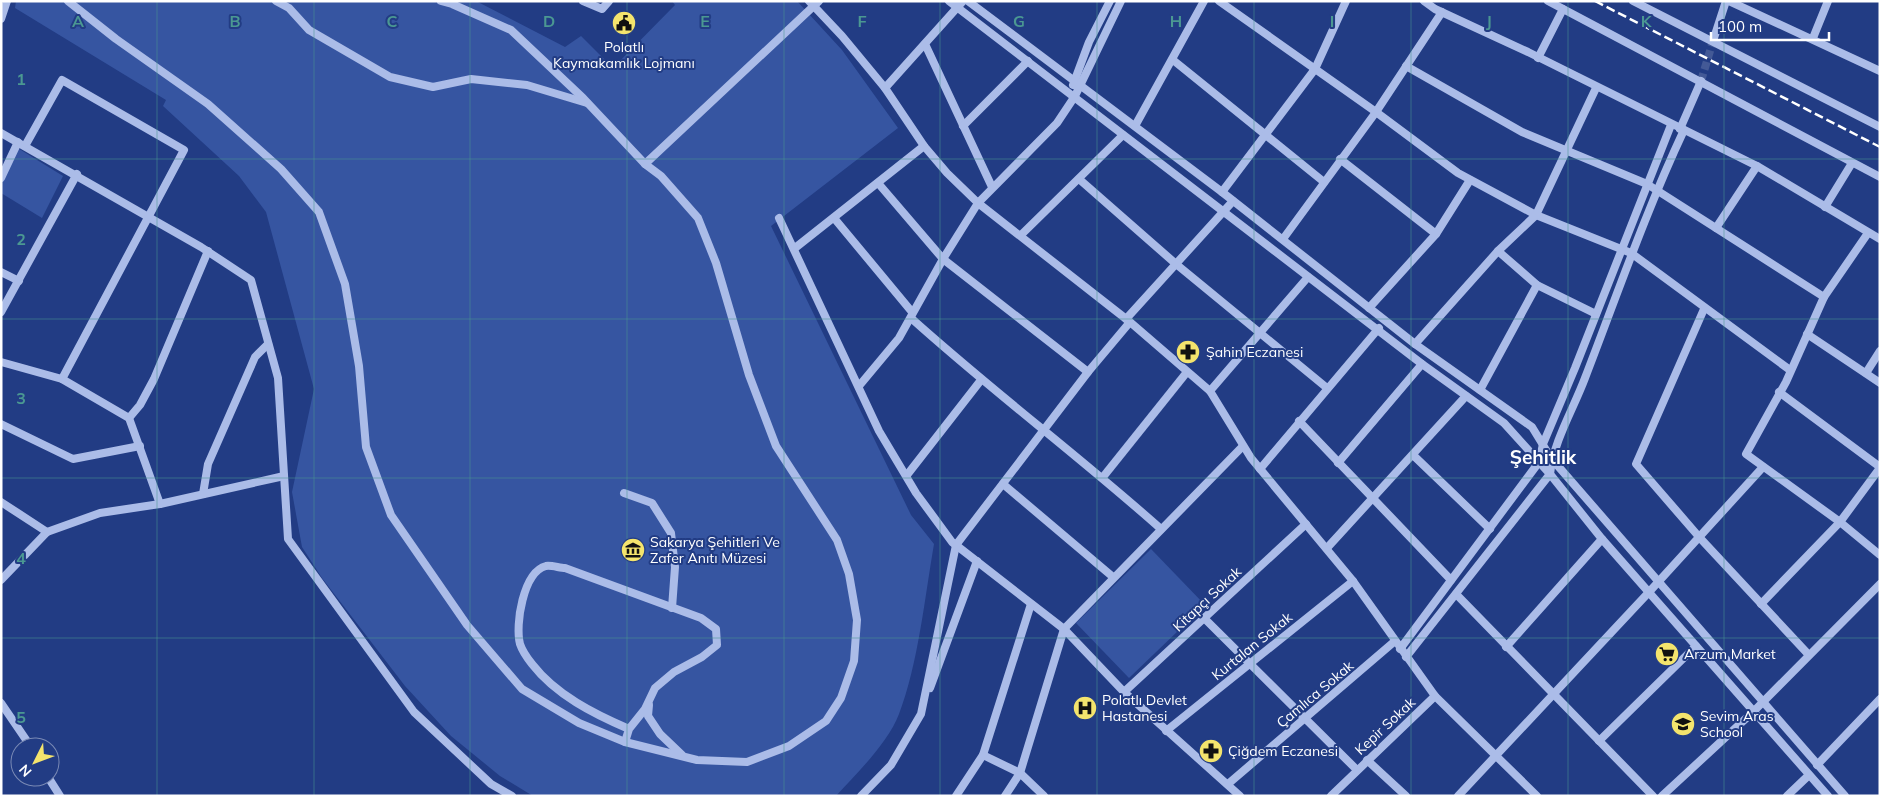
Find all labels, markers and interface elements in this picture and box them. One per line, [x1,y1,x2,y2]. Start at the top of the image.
public building icon: Polatlı Kaymakamlık Lojmanı [611,10,637,36]
scale bar [1711,10,1828,42]
text: A [72,11,84,31]
text: B [229,11,241,31]
text: C [387,11,398,31]
text: D [543,11,555,31]
text: E [700,11,710,31]
text: F [857,11,867,31]
text: G [1013,11,1025,31]
text: H [1170,11,1182,31]
text: I [1330,11,1334,31]
text: J [1486,11,1492,31]
text: K [1641,11,1653,31]
text: 100 m [1718,17,1762,36]
place label: Polatlı Kaymakamlık Lojmanı [553,38,695,72]
text: 1 [16,69,26,89]
text: 2 [16,229,26,249]
pharmacy icon: Şahin Eczanesi [1175,339,1201,365]
place label: Şahin Eczanesi [1206,343,1303,361]
text: 3 [16,388,26,408]
district label: Şehitlik [1510,445,1577,469]
place label: Sakarya Şehitleri Ve Zafer Anıtı Müzesi [650,533,780,567]
museum icon: Sakarya Şehitleri Ve Zafer Anıtı Müzesi [620,537,646,563]
text: 4 [16,548,26,568]
street label: Kitapçı Sokak [1169,562,1246,635]
street label: Kurtalan Sokak [1208,607,1297,684]
supermarket icon: Arzum Market [1654,641,1680,667]
place label: Arzum Market [1684,645,1776,663]
street label: Çamlıca Sokak [1273,656,1358,731]
place label: Polatlı Devlet Hastanesi [1102,691,1187,725]
street label: Kepir Sokak [1351,693,1420,759]
hospital icon: Polatlı Devlet Hastanesi [1072,695,1098,721]
text: 5 [16,707,26,727]
place label: Sevim Aras School [1700,707,1774,741]
school or university icon: Sevim Aras School [1670,711,1696,737]
north arrow [10,737,60,787]
pharmacy icon: Çiğdem Eczanesi [1198,738,1224,764]
place label: Çiğdem Eczanesi [1228,742,1338,760]
text: N [15,761,36,781]

